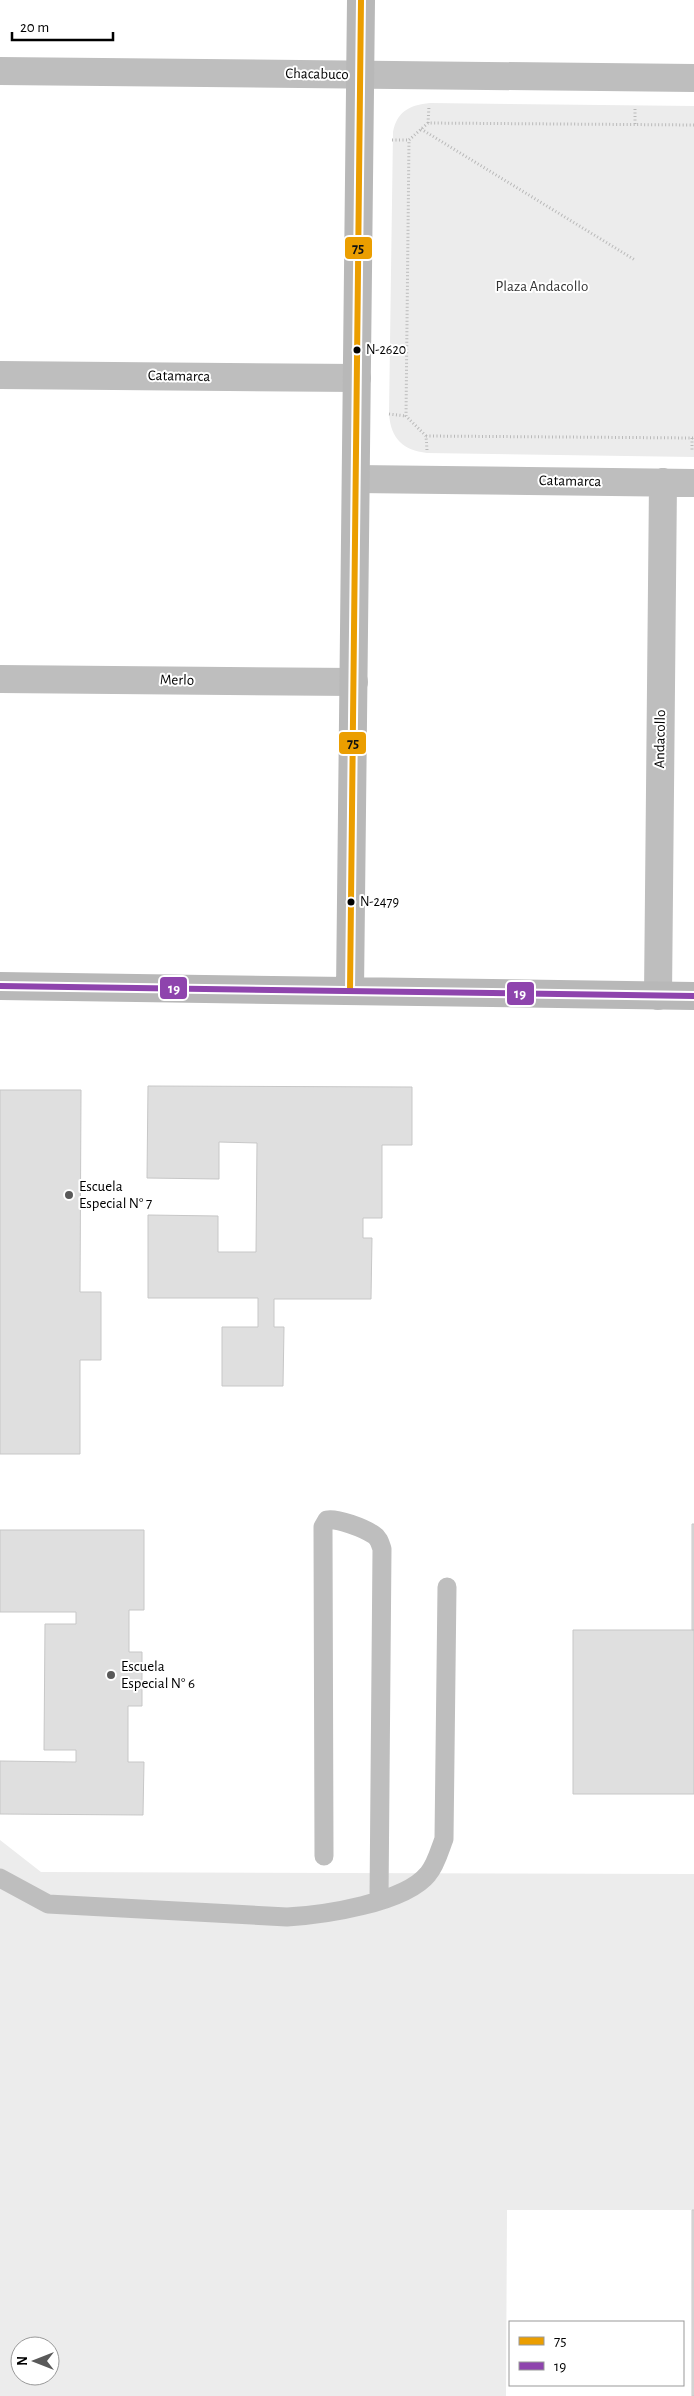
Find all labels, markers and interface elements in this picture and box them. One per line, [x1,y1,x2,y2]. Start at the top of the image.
scale bar [12,10,114,42]
text: 20 m [20,20,49,35]
street label: Chacabuco [285,66,349,82]
line badge: 75 [344,236,373,260]
text: 75 [352,242,364,256]
park label: Plaza Andacollo [496,279,588,294]
place label: N-2620 [366,343,406,357]
marker: N-2620 [352,345,362,355]
street label: Catamarca [148,368,210,384]
street label: Catamarca [539,473,601,489]
street label: Merlo [160,672,194,688]
street label: Andacollo [652,709,668,769]
line badge: 75 [338,731,367,755]
text: 75 [347,737,359,751]
place label: N-2479 [360,895,399,909]
marker: N-2479 [346,897,356,907]
line badge: 19 [159,976,188,1000]
line badge: 19 [506,981,535,1006]
text: 19 [168,982,180,996]
text: 19 [514,987,526,1001]
place label: Escuela Especial N° 7 [79,1179,152,1211]
marker: Escuela Especial N° 7 [63,1189,75,1201]
place label: Escuela Especial N° 6 [121,1659,195,1691]
marker: Escuela Especial N° 6 [105,1669,117,1681]
legend [509,2321,684,2386]
text: 75 [554,2334,567,2349]
north arrow [10,2336,60,2386]
text: N [16,2356,30,2366]
text: 19 [554,2359,566,2374]

